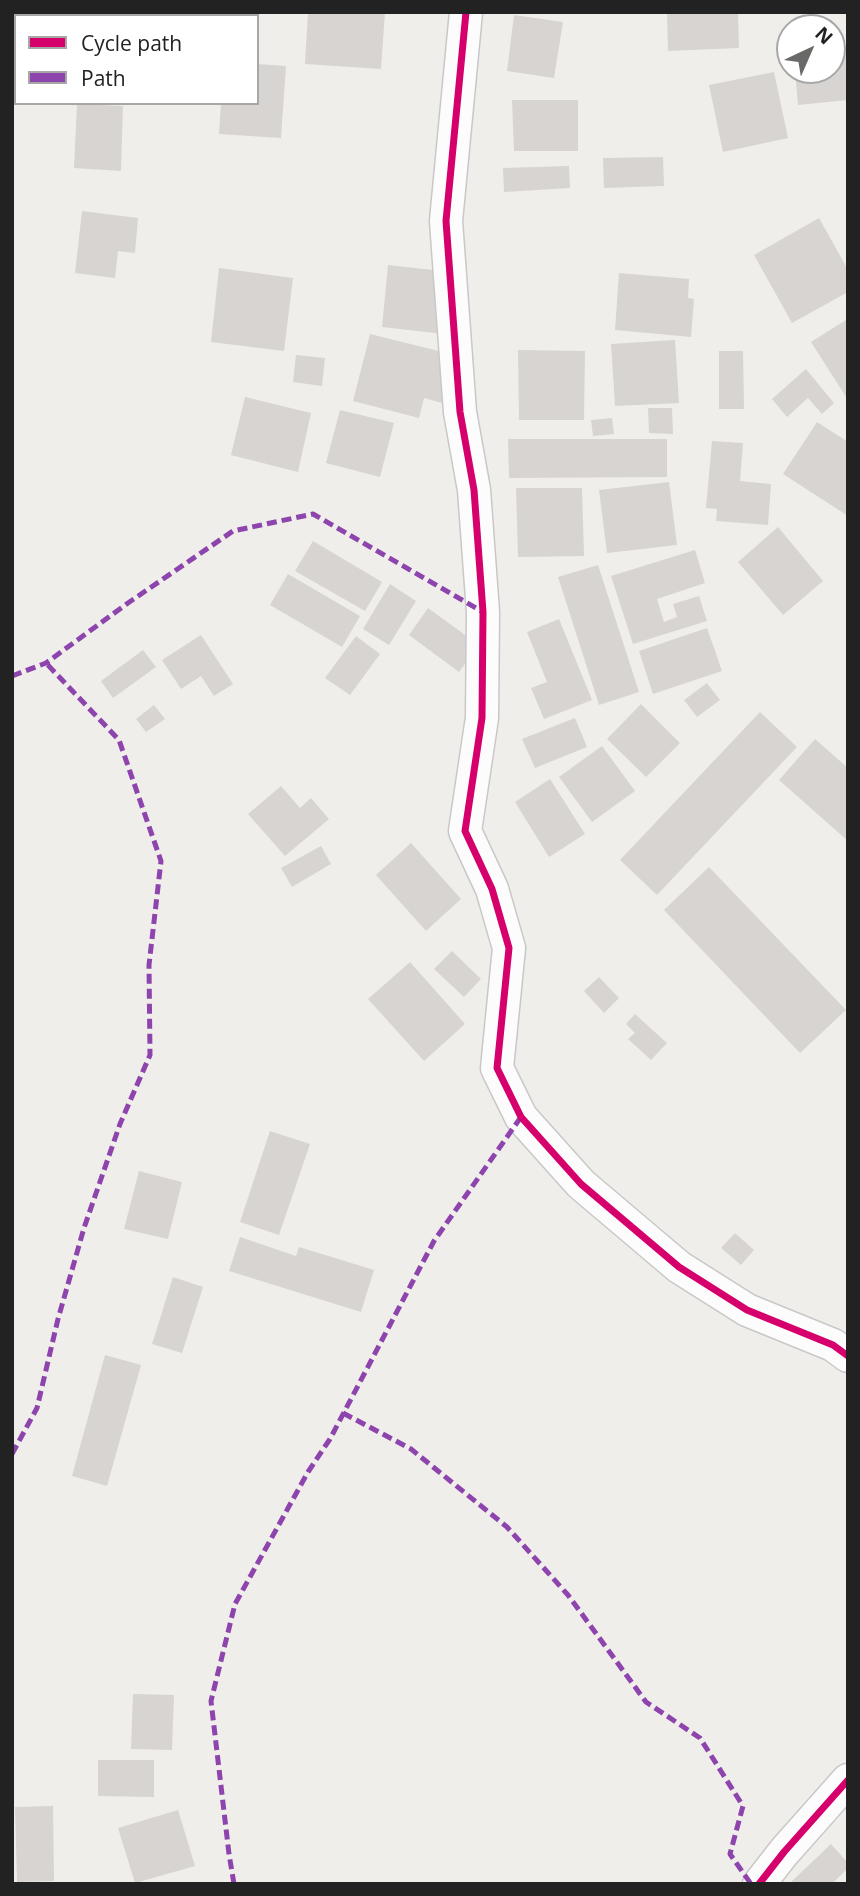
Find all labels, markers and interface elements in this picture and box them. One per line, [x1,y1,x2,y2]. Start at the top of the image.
legend [14,14,259,105]
north arrow [776,14,846,84]
text: N [810,21,839,50]
text: Cycle path [81,29,182,57]
text: Path [81,64,126,92]

